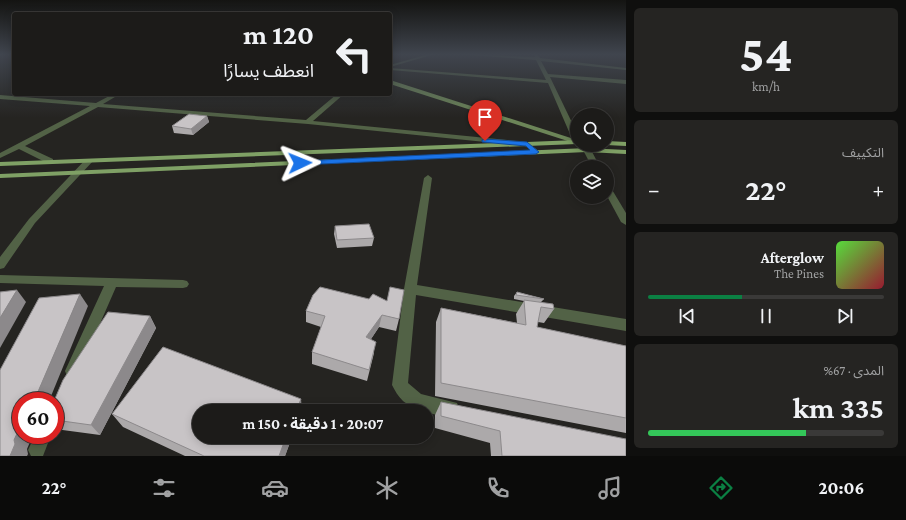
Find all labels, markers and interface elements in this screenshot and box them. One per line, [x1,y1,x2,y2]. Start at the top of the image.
text: 120 m [243,19,314,50]
text: 54 [739,24,793,82]
icon: left [328,28,380,80]
text: انعطف يسارًا [223,61,314,81]
text: km/h [752,79,780,94]
pin [468,100,502,141]
icon: arrive [474,106,496,128]
map controls [570,108,614,204]
button: search [570,108,614,152]
position arrow [279,142,321,184]
text: التكييف [842,145,884,160]
button: layers [570,160,614,204]
text: 22° [745,173,787,206]
text: − [648,177,660,202]
text: + [872,177,884,202]
text: Afterglow [761,250,824,266]
text: The Pines [774,266,824,281]
icon: previous [676,305,698,327]
icon: pause [755,305,777,327]
icon: next [834,305,856,327]
text: المدى · 67% [824,363,884,378]
text: 335 km [793,391,884,424]
speed limit sign: 60 [12,392,64,444]
text: 20:07 · 1 دقيقة · 150 m [242,416,384,432]
icon: filters [150,474,178,502]
icon: car [261,474,289,502]
icon: climate [373,474,401,502]
icon: phone [484,474,512,502]
icon: music [596,474,624,502]
icon: directions [707,474,735,502]
text: 22° [42,478,67,498]
text: 20:06 [818,478,864,498]

